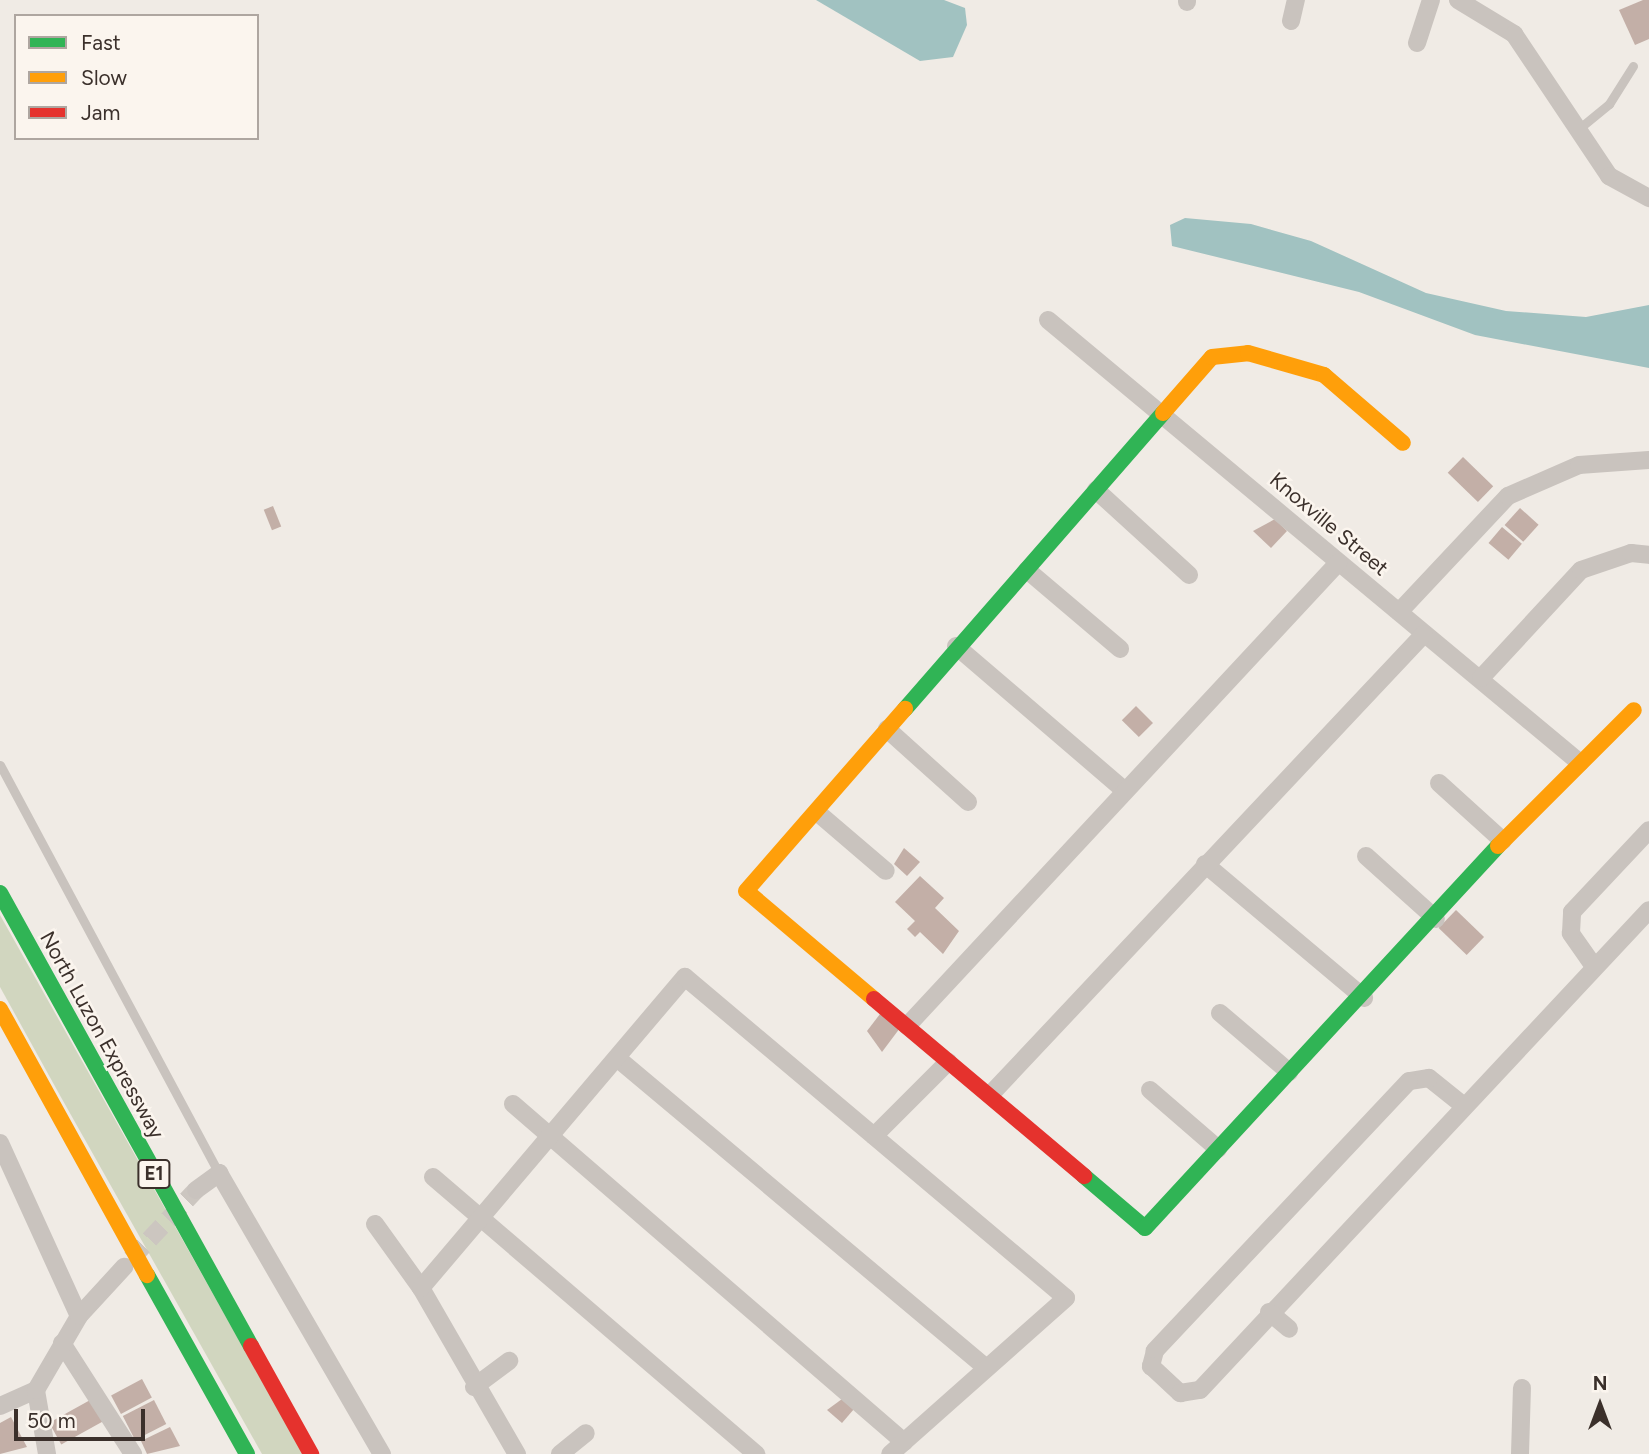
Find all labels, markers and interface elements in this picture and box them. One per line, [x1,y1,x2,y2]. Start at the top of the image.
legend [14,14,259,140]
text: Fast [81,30,121,55]
text: Slow [81,65,127,90]
text: Jam [81,100,120,125]
street label: Knoxville Street [1265,467,1393,581]
street label: North Luzon Expressway [34,927,170,1143]
road number: E1 [136,1158,172,1190]
north arrow [1565,1370,1635,1440]
text: N [1593,1372,1607,1395]
scale bar [18,1394,149,1438]
text: 50 m [27,1408,76,1433]

